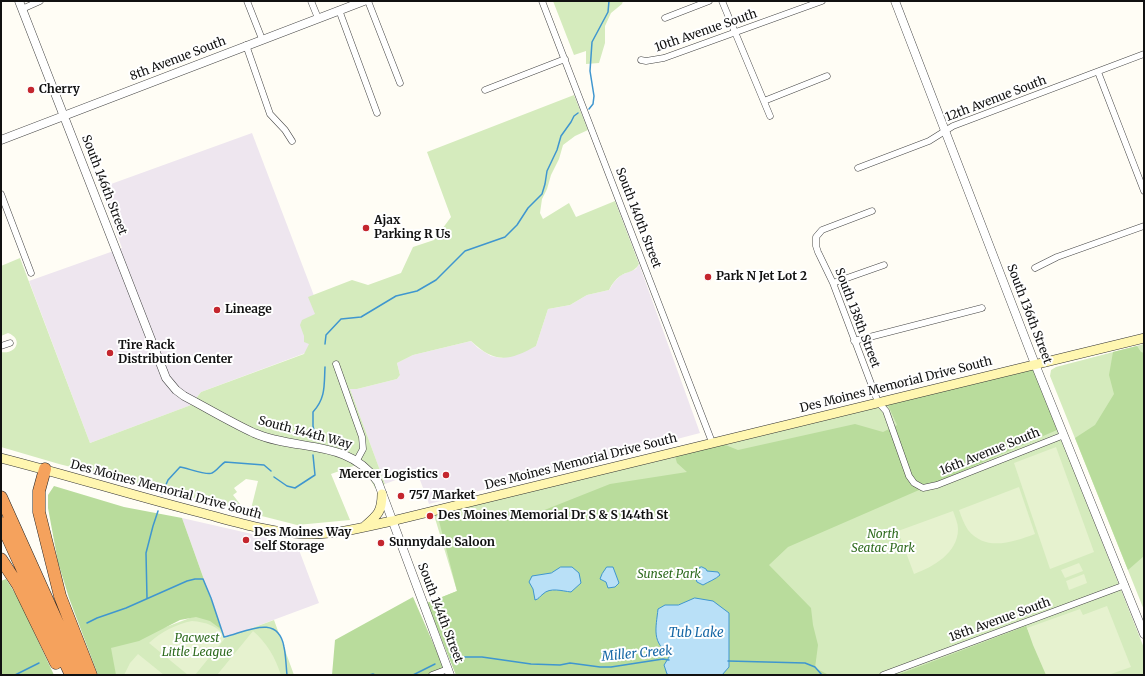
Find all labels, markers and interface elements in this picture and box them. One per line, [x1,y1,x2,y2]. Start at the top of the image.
street label: 10th Avenue South [653,7,759,55]
street label: 8th Avenue South [128,34,228,84]
street label: 12th Avenue South [944,73,1048,125]
place label: Cherry [39,83,80,97]
marker: Cherry [26,85,36,95]
street label: South 146th Street [78,133,130,237]
street label: South 140th Street [612,166,664,270]
place label: Ajax Parking R Us [374,214,450,242]
marker: Ajax Parking R Us [361,223,371,233]
street label: South 136th Street [1003,262,1055,366]
street label: South 138th Street [831,266,883,370]
place label: Park N Jet Lot 2 [716,270,807,284]
marker: Park N Jet Lot 2 [703,272,713,282]
place label: Lineage [225,303,272,317]
marker: Lineage [212,305,222,315]
place label: Tire Rack Distribution Center [118,339,233,367]
marker: Tire Rack Distribution Center [105,348,115,358]
street label: Des Moines Memorial Drive South [798,354,994,416]
street label: South 144th Way [257,414,353,452]
street label: 16th Avenue South [938,425,1042,479]
street label: Des Moines Memorial Drive South [483,431,679,493]
street label: Des Moines Memorial Drive South [69,457,263,523]
place label: Mercer Logistics [339,468,438,482]
marker: Mercer Logistics [441,470,451,480]
place label: 757 Market [409,489,475,503]
marker: 757 Market [396,491,406,501]
place label: Des Moines Memorial Dr S & S 144th St [438,509,668,523]
marker: Des Moines Memorial Dr S & S 144th St [425,511,435,521]
place label: Des Moines Way Self Storage [254,526,351,554]
park label: North Seatac Park [851,528,915,556]
marker: Des Moines Way Self Storage [241,535,251,545]
place label: Sunnydale Saloon [389,536,495,550]
marker: Sunnydale Saloon [376,538,386,548]
street label: South 144th Street [414,561,466,665]
park label: Sunset Park [637,568,701,582]
street label: 18th Avenue South [947,595,1053,645]
water label: Tub Lake [668,625,724,641]
park label: Pacwest Little League [162,632,232,660]
water label: Miller Creek [601,643,673,665]

